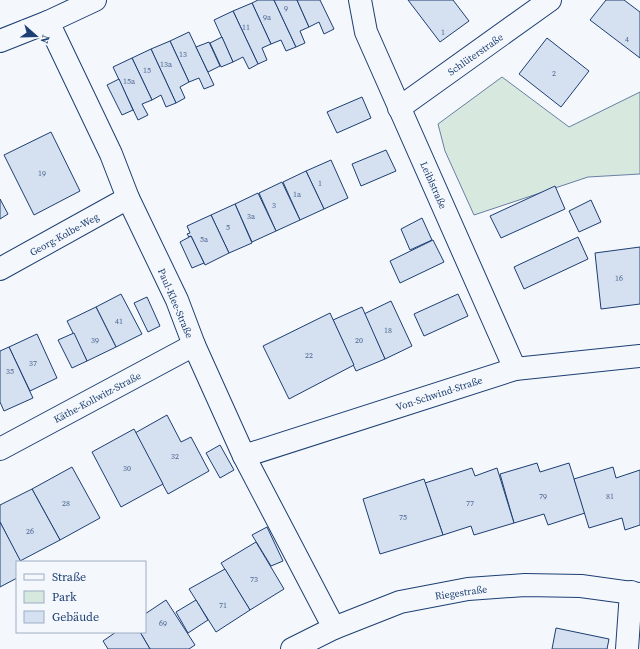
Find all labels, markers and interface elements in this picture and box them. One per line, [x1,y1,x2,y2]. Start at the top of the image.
house number: 9 [284,3,288,14]
house number: 9a [263,12,272,23]
north arrow [16,16,56,56]
house number: 11 [242,22,250,33]
house number: 1 [441,27,445,38]
street label: Schlüterstraße [445,30,506,78]
text: N [37,33,53,46]
house number: 4 [625,34,629,45]
house number: 13 [179,49,187,60]
house number: 13a [160,59,173,70]
house number: 15 [143,65,151,76]
house number: 2 [552,68,556,79]
house number: 15a [123,76,136,87]
street label: Leiblstraße [417,159,450,211]
house number: 19 [38,168,46,179]
house number: 1 [318,178,322,189]
house number: 1a [293,189,302,200]
house number: 3 [272,200,276,211]
street label: Georg-Kolbe-Weg [27,210,101,259]
house number: 3a [247,211,256,222]
house number: 5 [226,222,230,233]
house number: 5a [200,234,209,245]
street label: Paul-Klee-Straße [155,266,196,340]
house number: 16 [615,273,623,284]
house number: 41 [115,316,123,327]
house number: 18 [384,325,392,336]
house number: 39 [91,335,99,346]
house number: 20 [355,335,363,346]
house number: 22 [305,350,313,361]
house number: 37 [29,358,37,369]
house number: 35 [6,366,14,377]
street label: Käthe-Kollwitz-Straße [51,369,143,426]
street label: Von-Schwind-Straße [394,373,484,414]
house number: 32 [171,451,179,462]
house number: 30 [123,463,131,474]
house number: 79 [539,491,547,502]
house number: 81 [606,491,614,502]
house number: 28 [62,498,70,509]
house number: 77 [466,498,474,509]
house number: 75 [399,512,407,523]
house number: 26 [26,526,34,537]
legend [16,561,146,633]
text: Straße [52,569,86,585]
house number: 73 [250,574,258,585]
street label: Riegestraße [434,582,488,603]
text: Park [52,589,77,605]
house number: 71 [219,600,227,611]
text: Gebäude [52,609,99,625]
house number: 69 [159,618,167,629]

